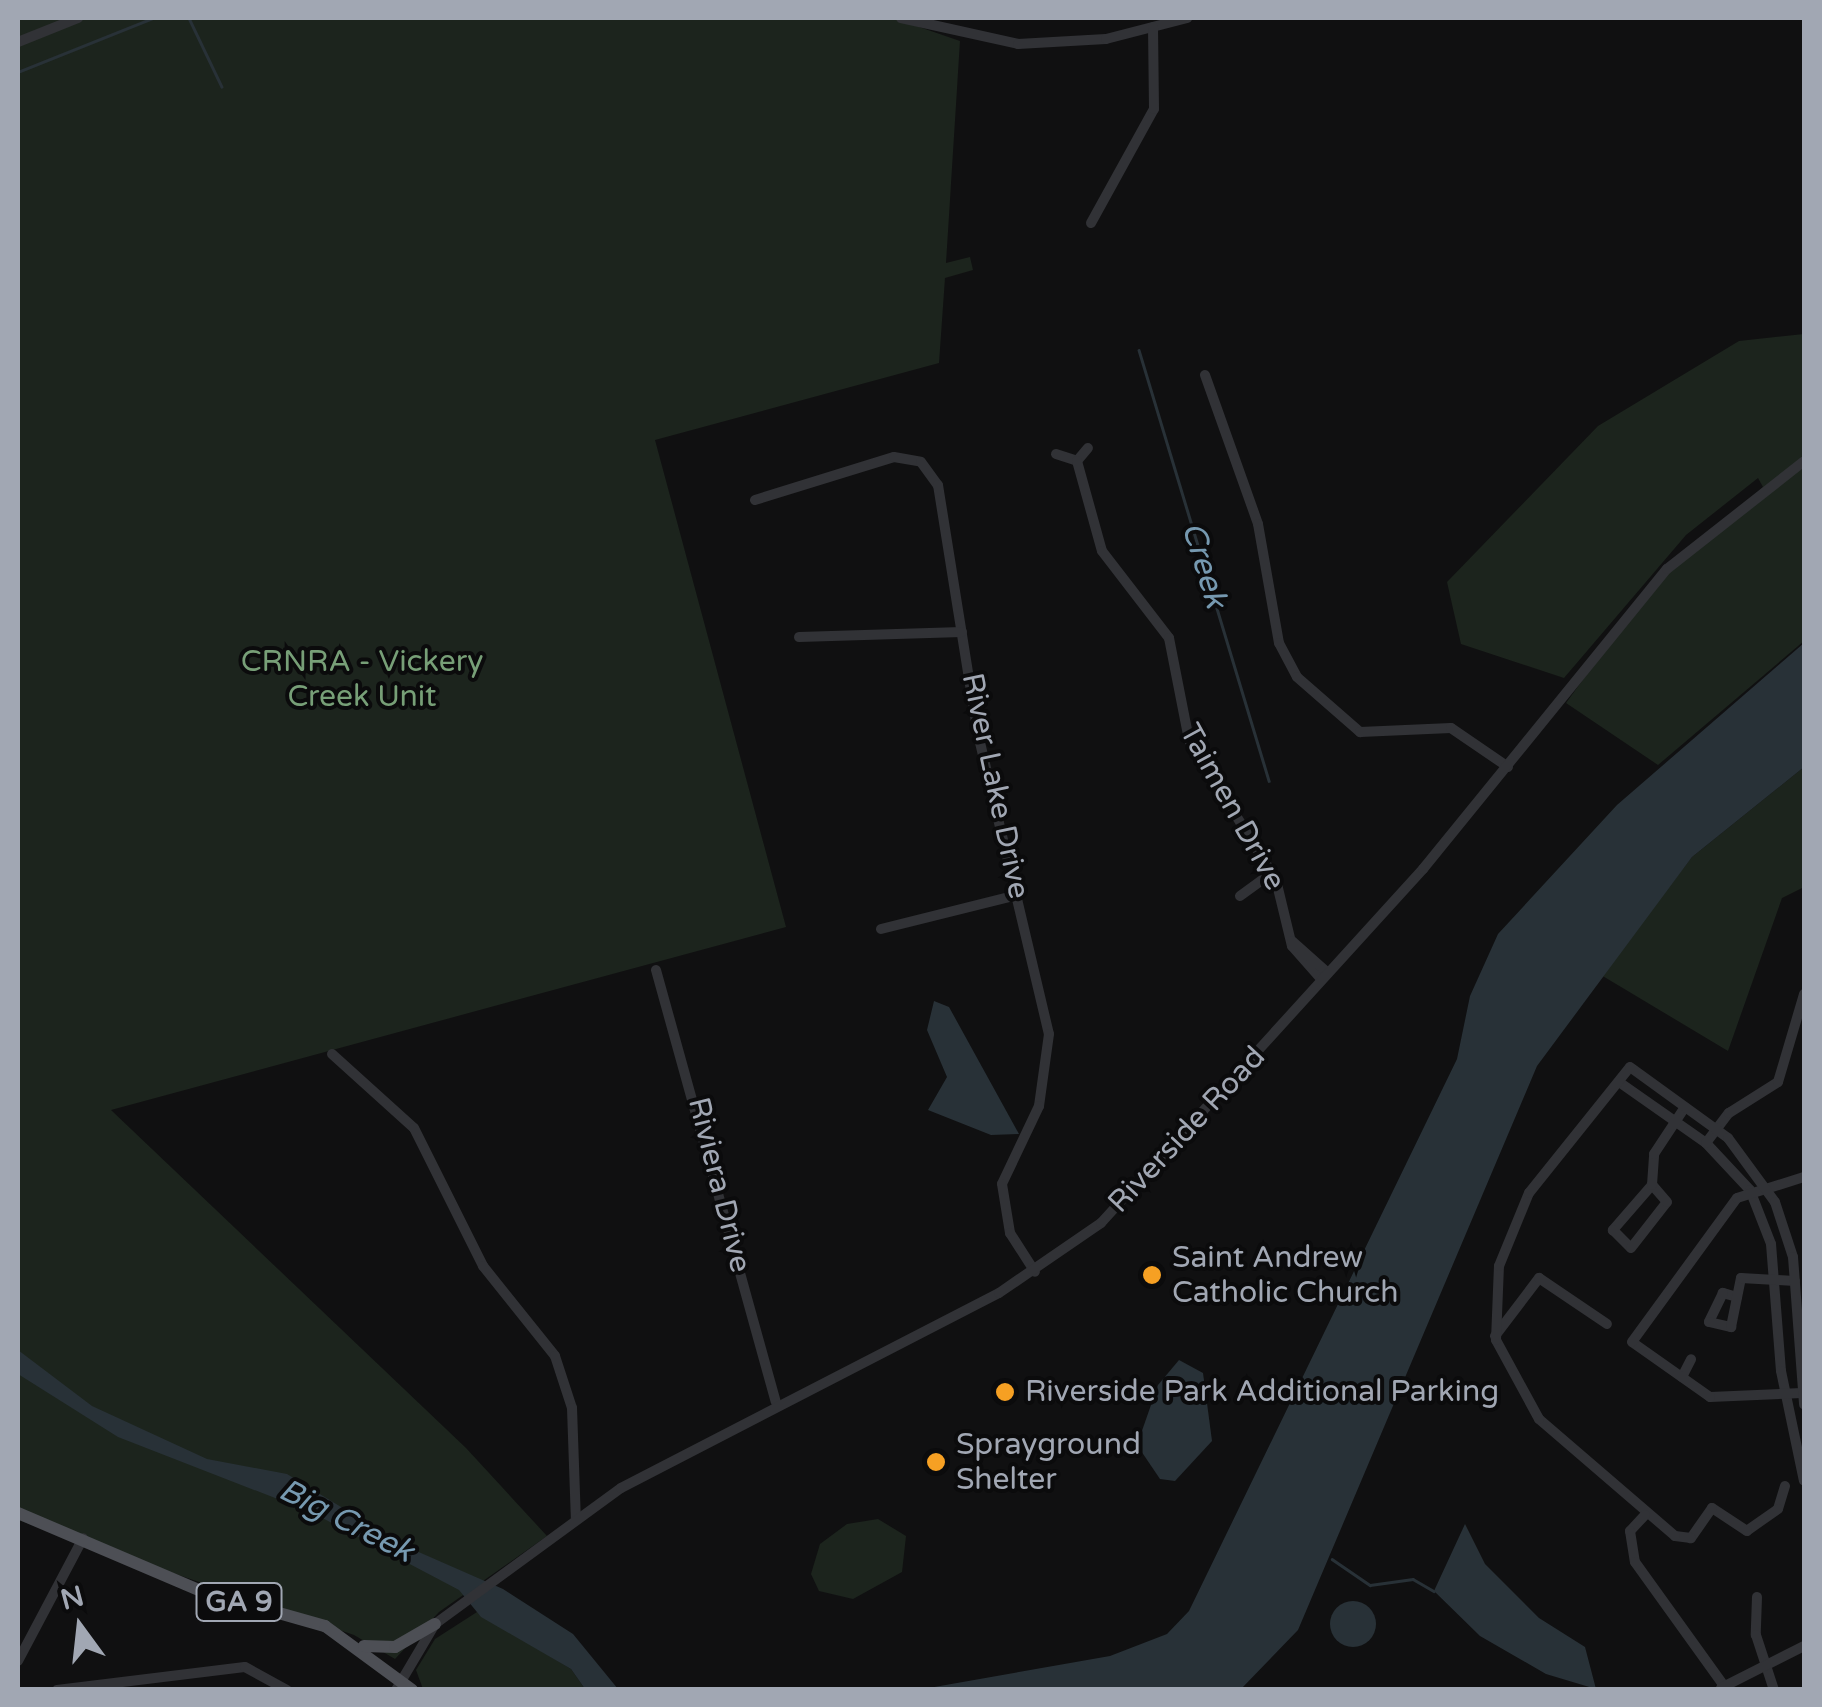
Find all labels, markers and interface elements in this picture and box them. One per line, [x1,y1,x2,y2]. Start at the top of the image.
water label: Creek [1173,518,1235,612]
park label: CRNRA - Vickery Creek Unit [241,644,483,714]
street label: River Lake Drive [954,670,1036,902]
street label: Taimen Drive [1171,718,1293,896]
street label: Riverside Road [1101,1039,1273,1221]
street label: Riviera Drive [680,1094,758,1276]
place label: Saint Andrew Catholic Church [1172,1240,1399,1310]
marker: Saint Andrew Catholic Church [1141,1264,1163,1286]
place label: Riverside Park Additional Parking [1025,1374,1499,1410]
marker: Riverside Park Additional Parking [994,1381,1016,1403]
place label: Sprayground Shelter [956,1427,1141,1498]
marker: Sprayground Shelter [925,1451,947,1473]
water label: Big Creek [272,1471,420,1571]
north arrow [30,1577,130,1677]
text: N [57,1579,87,1617]
road number: GA 9 [194,1579,284,1625]

